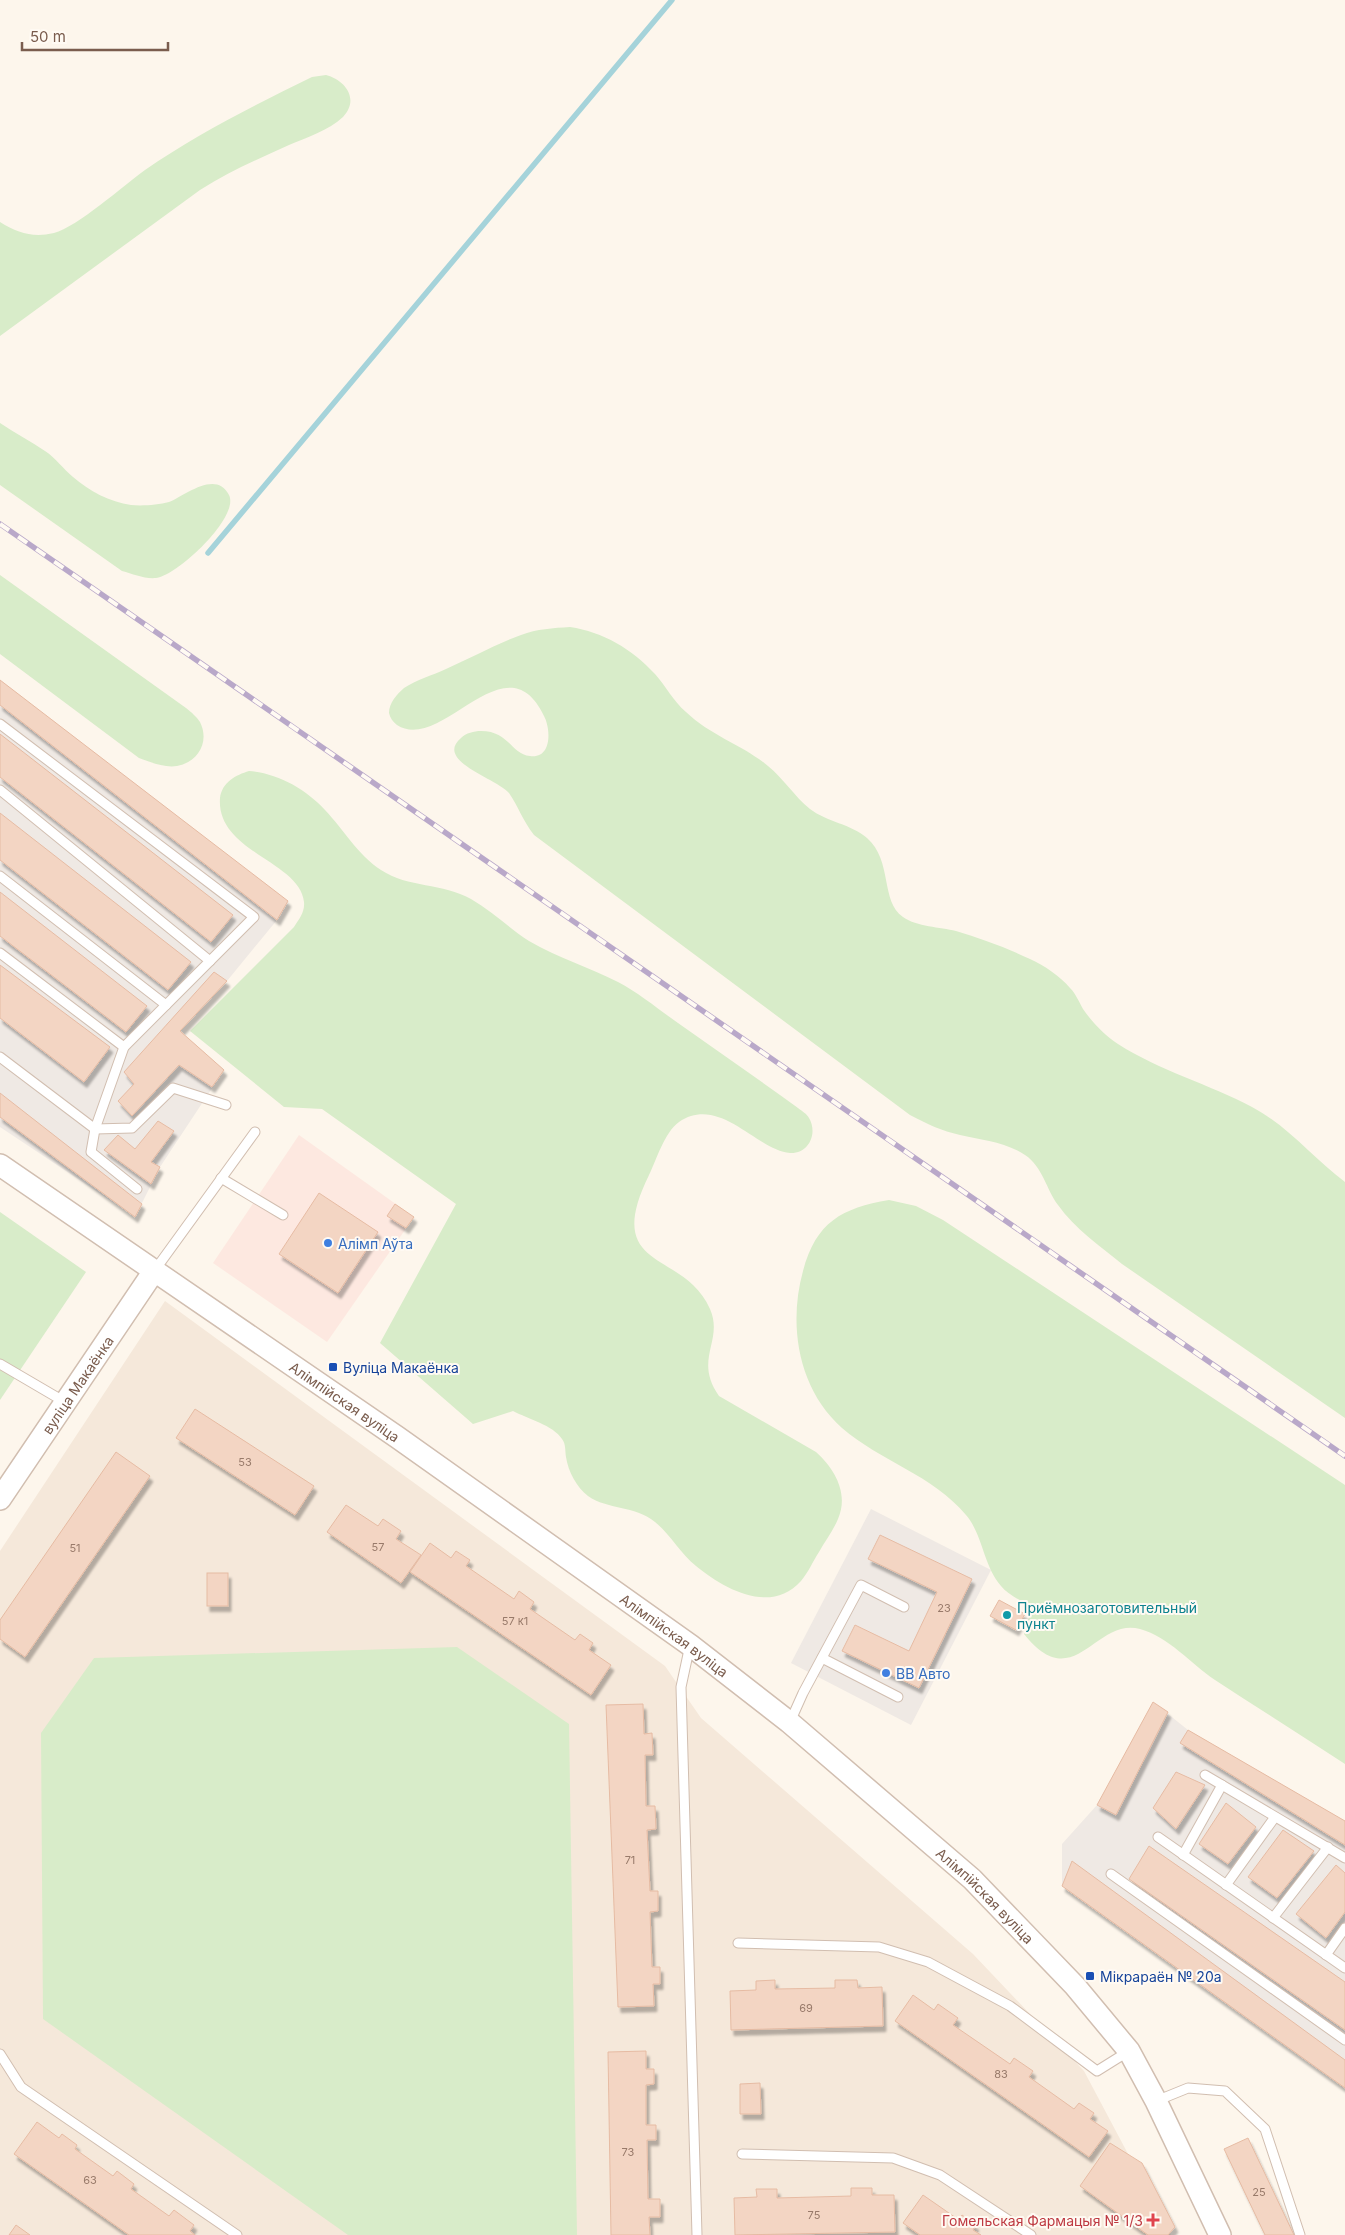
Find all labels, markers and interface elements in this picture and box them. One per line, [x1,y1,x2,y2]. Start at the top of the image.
scale bar [22,20,169,52]
text: 50 m [30,27,66,46]
place label: Алімп Аўта [338,1235,413,1252]
marker: Алімп Аўта [322,1237,334,1249]
street label: вуліца Макаёнка [38,1332,116,1437]
street label: Алімпійская вуліца [286,1358,403,1445]
place label: Вуліца Макаёнка [343,1359,459,1376]
marker: Вуліца Макаёнка [327,1361,339,1373]
house number: 53 [238,1455,252,1469]
house number: 57 [372,1540,384,1554]
house number: 51 [69,1541,81,1555]
street label: Алімпійская вуліца [617,1590,732,1680]
place label: Приёмнозаготовительный пункт [1017,1599,1197,1632]
house number: 23 [937,1601,951,1615]
marker: Приёмнозаготовительный пункт [1001,1609,1013,1621]
house number: 57 к1 [502,1614,528,1628]
place label: ВВ Авто [896,1665,951,1682]
marker: ВВ Авто [880,1667,892,1679]
street label: Алімпійская вуліца [933,1844,1038,1947]
house number: 71 [625,1853,635,1867]
place label: Мікрараён № 20а [1100,1968,1222,1985]
marker: Мікрараён № 20а [1084,1970,1096,1982]
house number: 69 [799,2001,813,2015]
house number: 83 [994,2067,1008,2081]
house number: 73 [622,2145,635,2159]
house number: 63 [83,2173,97,2187]
house number: 25 [1252,2185,1266,2199]
house number: 75 [808,2208,821,2222]
place label: Гомельская Фармацыя № 1/3 [942,2212,1143,2229]
marker: Гомельская Фармацыя № 1/3 [1147,2214,1159,2226]

